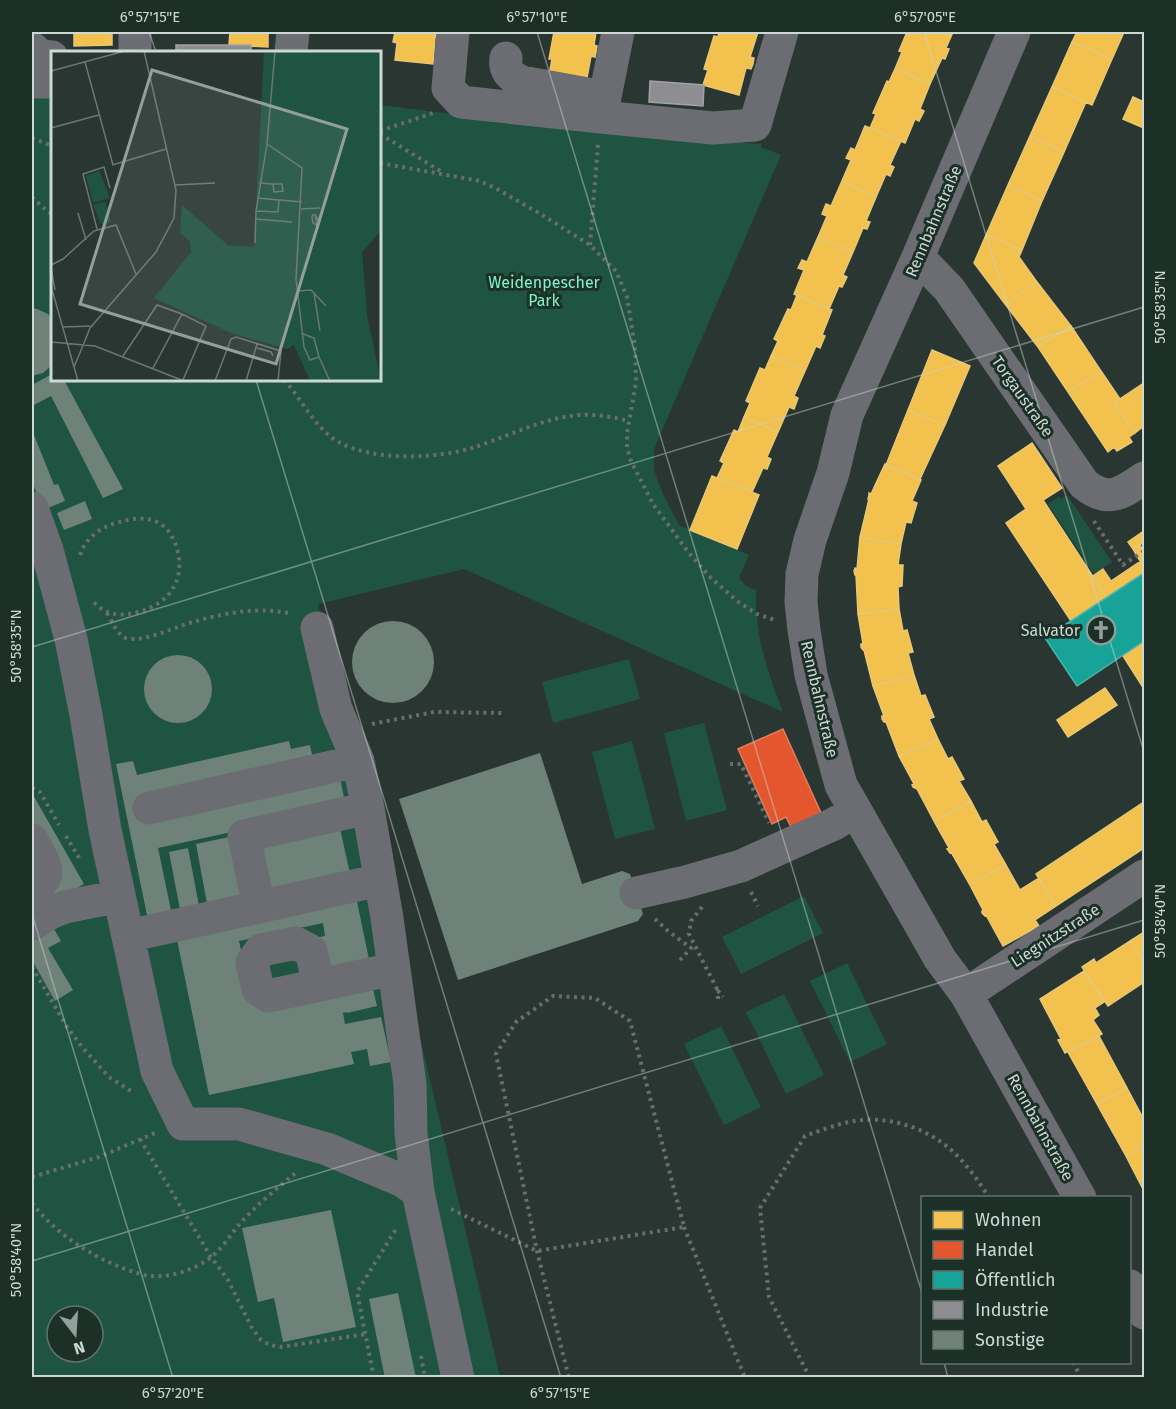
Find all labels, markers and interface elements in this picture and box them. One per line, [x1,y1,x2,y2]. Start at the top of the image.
text: 6°57'15"E [120,8,180,26]
text: 6°57'10"E [506,8,568,26]
text: 6°57'05"E [894,8,956,26]
inset map [51,51,381,381]
street label: Rennbahnstraße [901,162,966,280]
text: 50°58'35"N [1151,270,1169,344]
park label: Weidenpescher Park [488,273,601,310]
street label: Torgaustraße [988,352,1057,440]
text: 50°58'35"N [7,609,25,683]
church icon: Salvator [1085,614,1117,646]
place label: Salvator [1021,621,1081,640]
street label: Rennbahnstraße [797,639,842,759]
text: 50°58'40"N [1151,884,1169,958]
street label: Liegnitzstraße [1007,900,1103,971]
street label: Rennbahnstraße [1003,1070,1078,1184]
legend [921,1196,1131,1364]
text: Wohnen [975,1209,1042,1231]
text: 50°58'40"N [7,1223,25,1297]
text: Handel [975,1239,1033,1261]
text: Öffentlich [975,1269,1056,1291]
text: Industrie [975,1299,1049,1321]
north arrow [45,1304,105,1364]
text: Sonstige [975,1329,1045,1351]
text: N [71,1337,87,1359]
text: 6°57'20"E [142,1384,204,1402]
text: 6°57'15"E [530,1384,590,1402]

